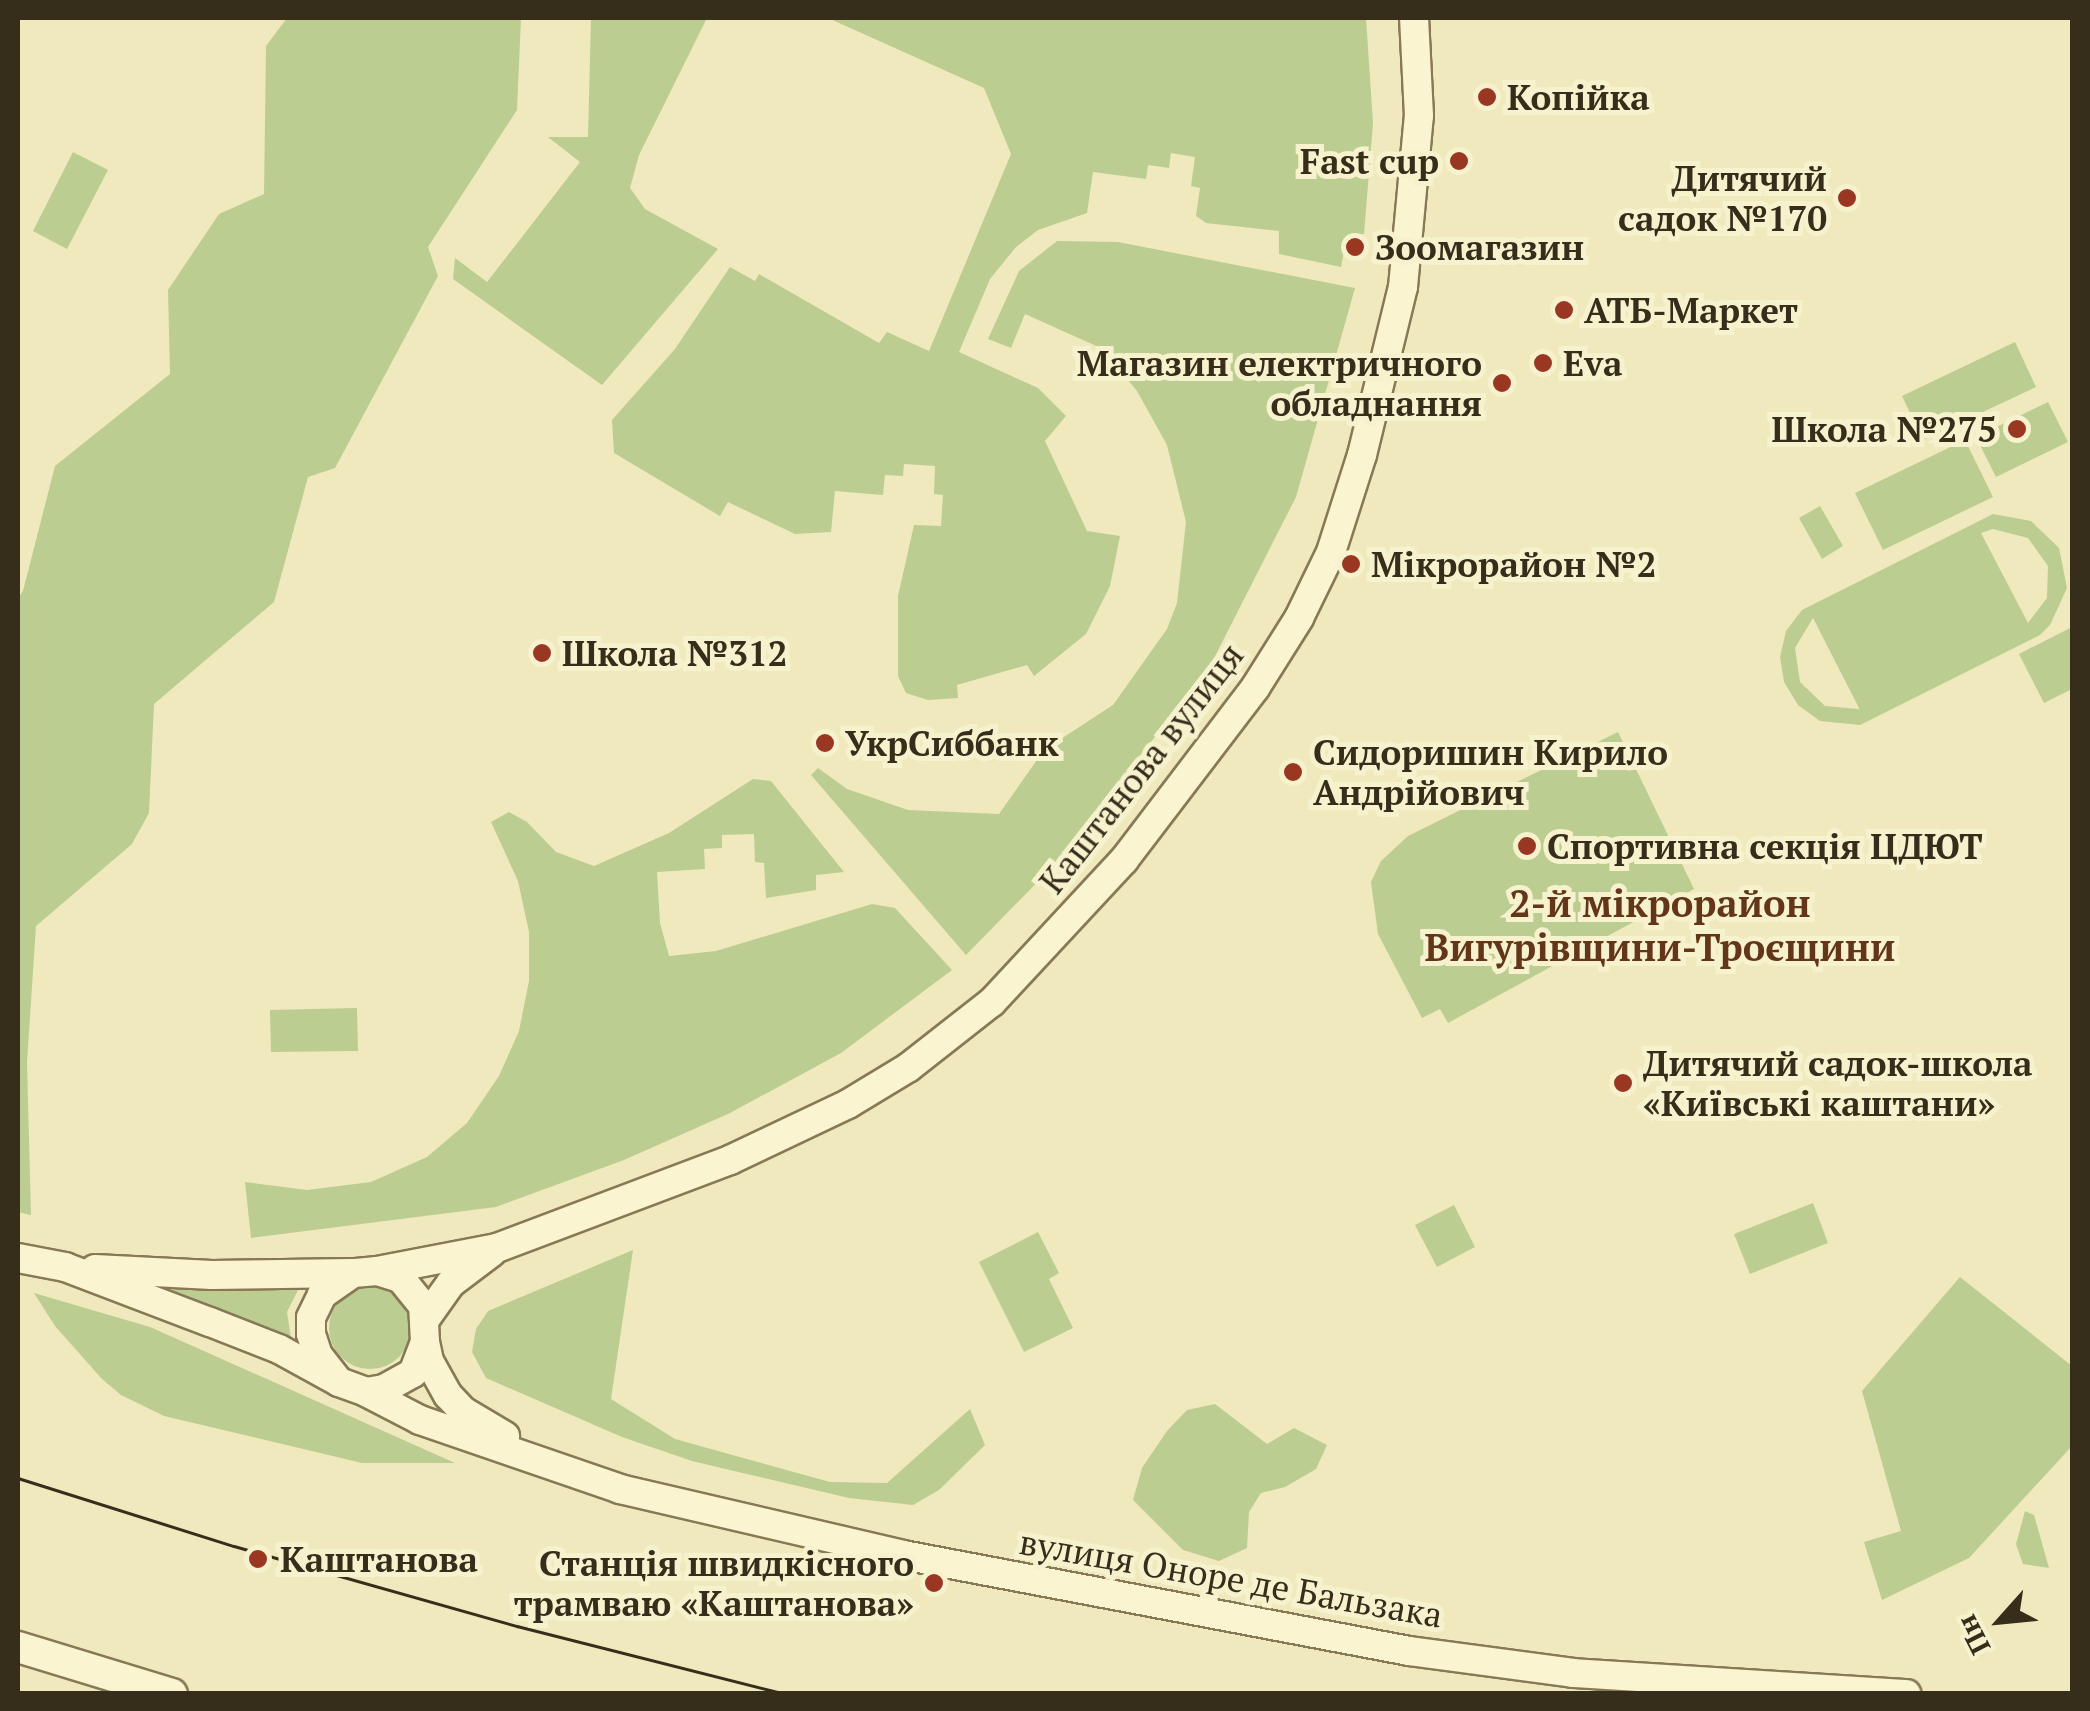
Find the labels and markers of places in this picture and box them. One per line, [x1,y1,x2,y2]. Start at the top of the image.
place label: Копійка [1507,76,1650,118]
marker: Копійка [1476,86,1498,108]
place label: Fast cup [1300,140,1439,182]
marker: Fast cup [1448,150,1470,172]
place label: Дитячий садок №170 [1618,157,1827,239]
marker: Дитячий садок №170 [1836,187,1858,209]
place label: Зоомагазин [1375,226,1584,268]
marker: Зоомагазин [1344,236,1366,258]
place label: АТБ-Маркет [1584,289,1798,331]
marker: АТБ-Маркет [1553,299,1575,321]
place label: Магазин електричного обладнання [1077,342,1482,424]
place label: Eva [1563,342,1622,384]
marker: Eva [1532,352,1554,374]
marker: Магазин електричного обладнання [1491,372,1513,394]
place label: Школа №275 [1772,408,1997,450]
marker: Школа №275 [2006,418,2028,440]
place label: Мікрорайон №2 [1371,543,1657,585]
marker: Мікрорайон №2 [1340,553,1362,575]
place label: Школа №312 [562,632,787,674]
marker: Школа №312 [531,642,553,664]
place label: УкрСиббанк [845,722,1059,764]
place label: Сидоришин Кирило Андрійович [1313,731,1668,813]
marker: УкрСиббанк [814,732,836,754]
marker: Сидоришин Кирило Андрійович [1282,761,1304,783]
place label: Спортивна секція ЦДЮТ [1547,825,1983,867]
marker: Спортивна секція ЦДЮТ [1516,835,1538,857]
place label: Дитячий садок-школа «Київські каштани» [1643,1042,2033,1124]
marker: Дитячий садок-школа «Київські каштани» [1612,1072,1634,1094]
place label: Каштанова [280,1538,478,1580]
place label: Станція швидкісного трамваю «Каштанова» [514,1542,914,1624]
marker: Каштанова [245,1546,271,1572]
marker: Станція швидкісного трамваю «Каштанова» [923,1572,945,1594]

